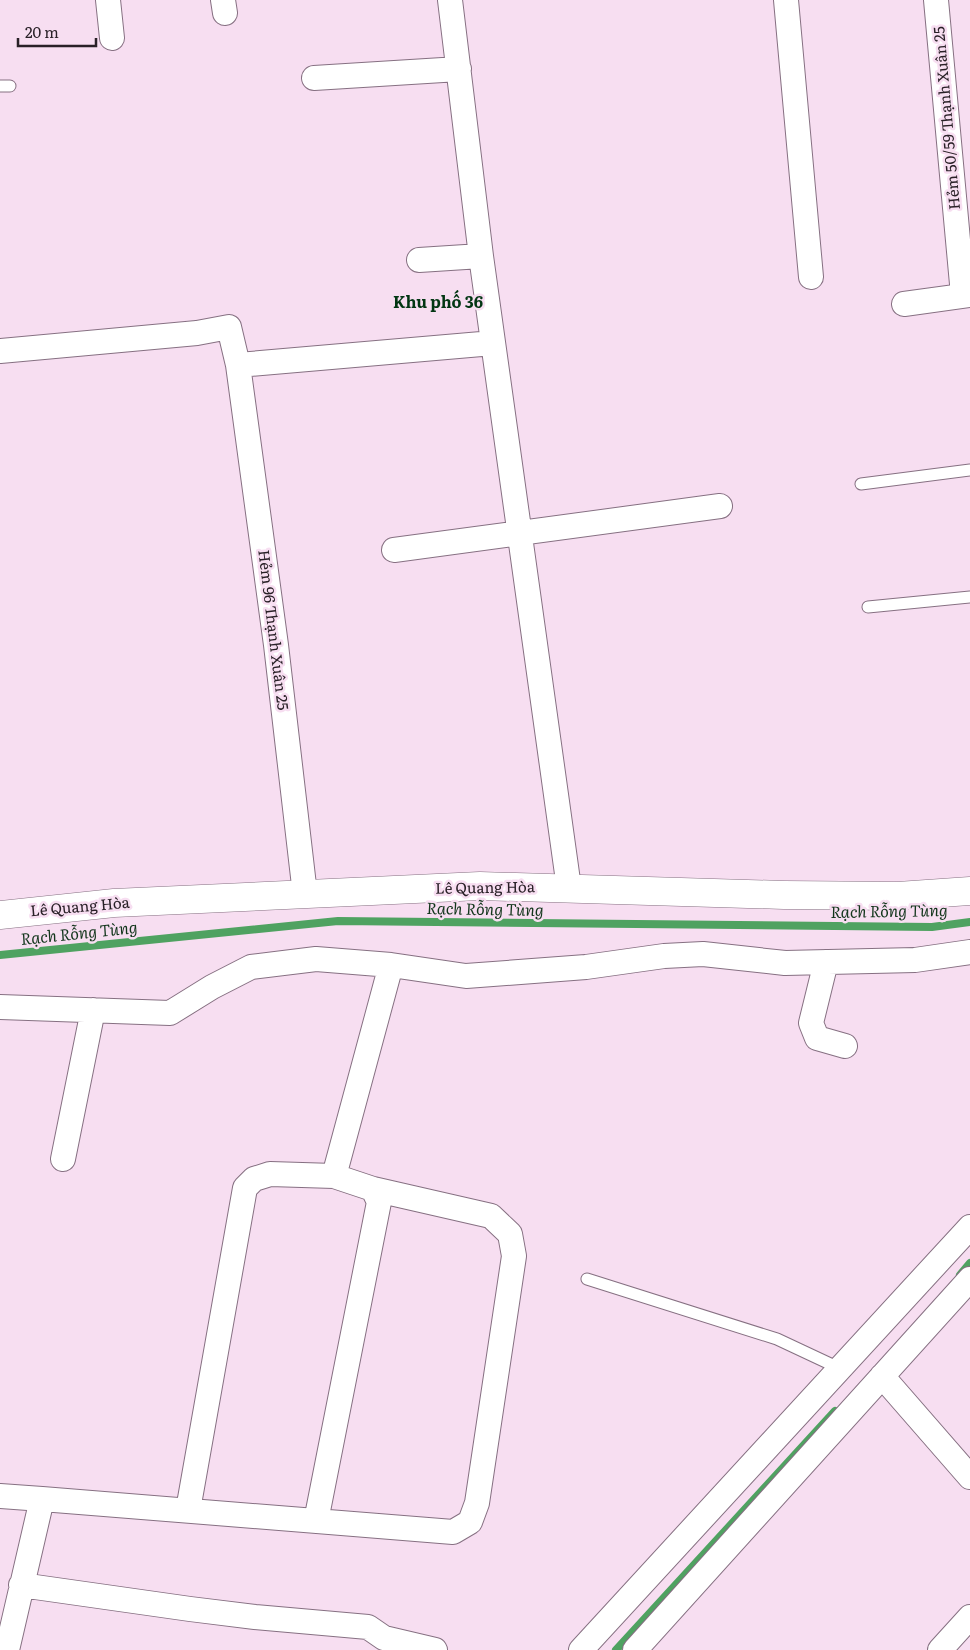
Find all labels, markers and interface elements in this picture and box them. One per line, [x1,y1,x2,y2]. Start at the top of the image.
scale bar [18,15,95,47]
text: 20 m [25,20,59,43]
street label: Hẻm 50/59 Thạnh Xuân 25 [926,25,965,211]
district label: Khu phố 36 [393,289,483,313]
street label: Hẻm 96 Thạnh Xuân 25 [253,548,296,712]
street label: Lê Quang Hòa [435,874,536,899]
street label: Lê Quang Hòa [29,890,131,921]
water label: Rạch Rỗng Tùng [426,895,544,921]
water label: Rạch Rỗng Tùng [830,897,948,923]
water label: Rạch Rỗng Tùng [19,914,139,950]

